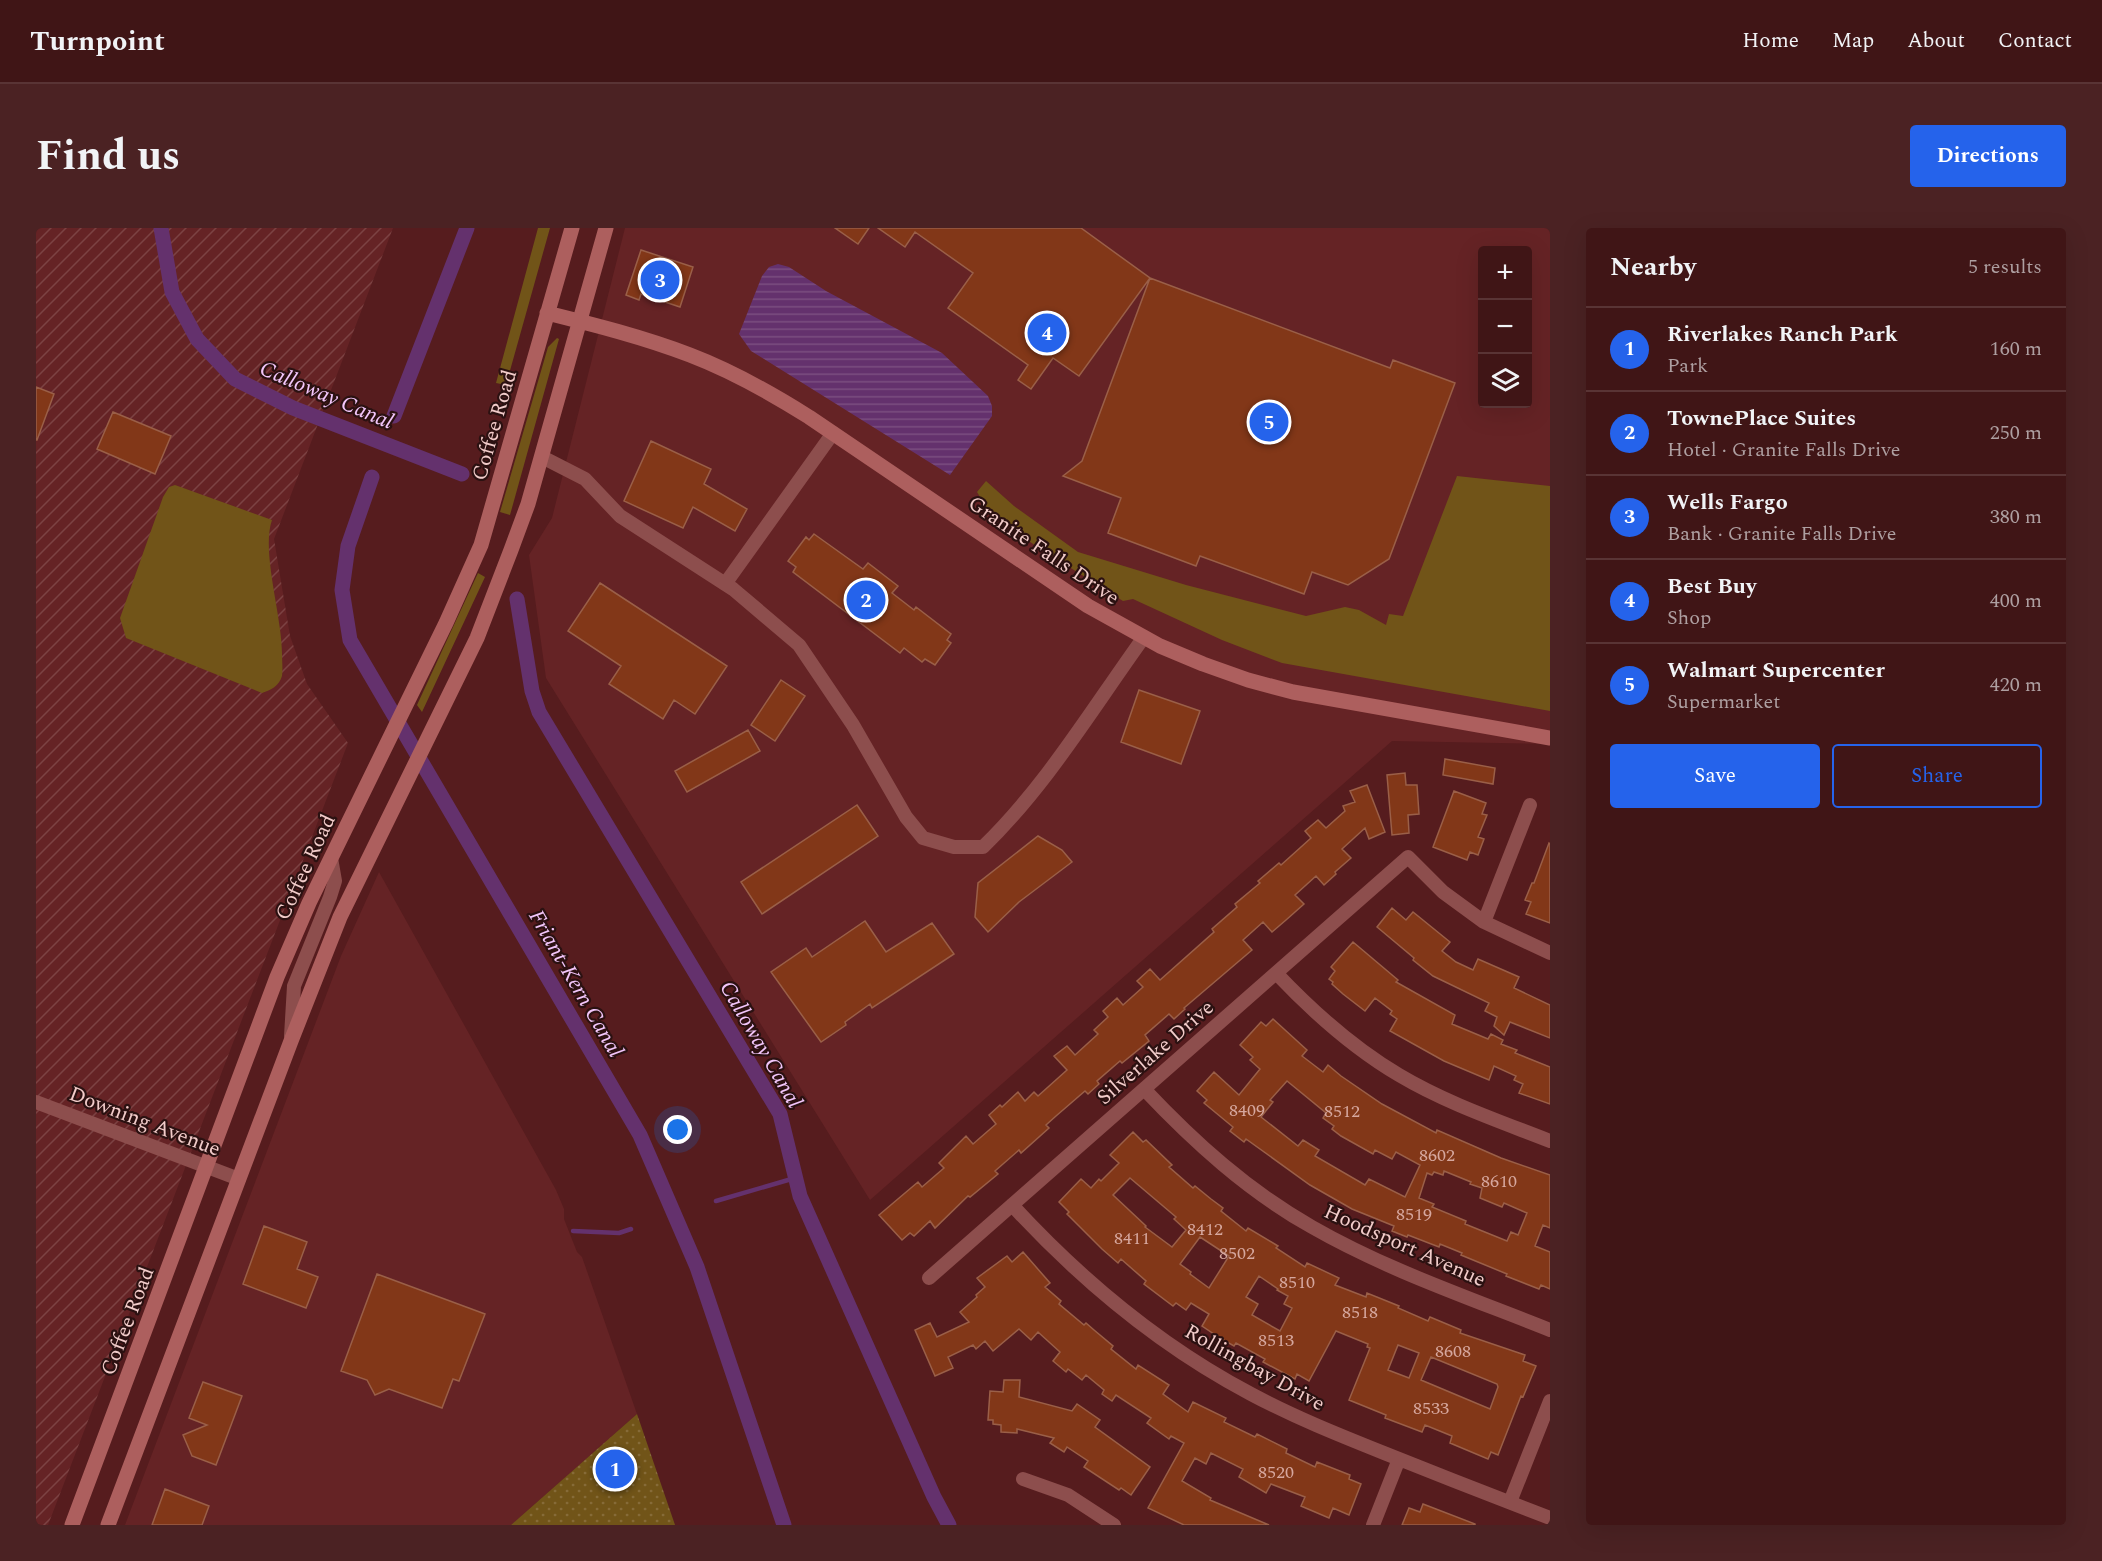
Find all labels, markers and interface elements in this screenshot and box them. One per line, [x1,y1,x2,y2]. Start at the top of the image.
text: Turnpoint [30,20,165,63]
text: Home [1742,25,1799,57]
text: Map [1832,25,1874,57]
text: About [1907,25,1965,57]
text: Contact [1998,25,2072,57]
text: Find us [36,125,180,188]
button: Directions [1910,125,2066,187]
map controls [1478,246,1532,408]
button: + [1478,246,1532,300]
text: Nearby [1610,247,1696,287]
text: 5 results [1968,252,2042,282]
pin: 3 [640,257,680,302]
button: − [1478,300,1532,354]
pin: 4 [1028,310,1066,356]
text: Riverlakes Ranch Park [1667,318,1898,351]
text: 1 [1624,334,1635,364]
text: 160 m [1990,334,2042,364]
text: Park [1667,351,1708,381]
water label: Calloway Canal [254,352,399,439]
button: layers [1478,354,1532,408]
street label: Coffee Road [464,366,526,484]
pin: 5 [1250,400,1288,444]
text: TownePlace Suites [1667,402,1856,435]
text: 2 [1624,418,1635,448]
text: 250 m [1990,418,2042,448]
text: Hotel · Granite Falls Drive [1667,435,1900,465]
text: Wells Fargo [1667,486,1788,519]
street label: Granite Falls Drive [961,488,1126,614]
text: 3 [1624,502,1635,532]
text: 380 m [1990,502,2042,532]
text: Bank · Granite Falls Drive [1667,519,1897,549]
text: Best Buy [1667,570,1756,603]
pin: 2 [846,578,886,622]
text: 4 [1624,586,1635,616]
text: 400 m [1990,586,2042,616]
text: Shop [1667,603,1711,633]
text: Walmart Supercenter [1667,654,1885,687]
text: 5 [1624,670,1635,700]
text: 420 m [1990,670,2042,700]
text: Supermarket [1667,687,1780,717]
button: Save [1610,744,1820,808]
button: Share [1832,744,2042,808]
street label: Coffee Road [267,809,344,926]
water label: Friant-Kern Canal [520,904,632,1064]
water label: Calloway Canal [711,975,811,1115]
street label: Silverlake Drive [1090,992,1222,1113]
street label: Downing Avenue [64,1078,225,1166]
house number: 8409 [1229,1097,1265,1124]
house number: 8512 [1324,1098,1360,1125]
your location [663,1115,692,1144]
house number: 8602 [1419,1142,1455,1169]
house number: 8610 [1481,1168,1517,1195]
street label: Hoodsport Avenue [1318,1196,1491,1296]
house number: 8519 [1396,1201,1432,1228]
house number: 8412 [1187,1216,1223,1243]
house number: 8411 [1114,1225,1150,1252]
house number: 8502 [1219,1240,1255,1267]
street label: Coffee Road [93,1262,163,1380]
house number: 8510 [1279,1269,1315,1296]
house number: 8518 [1342,1299,1378,1326]
street label: Rollingbay Drive [1178,1316,1331,1420]
house number: 8513 [1258,1327,1294,1354]
house number: 8608 [1435,1338,1471,1365]
house number: 8533 [1413,1395,1449,1422]
pin: 1 [596,1446,634,1492]
house number: 8520 [1258,1459,1294,1486]

